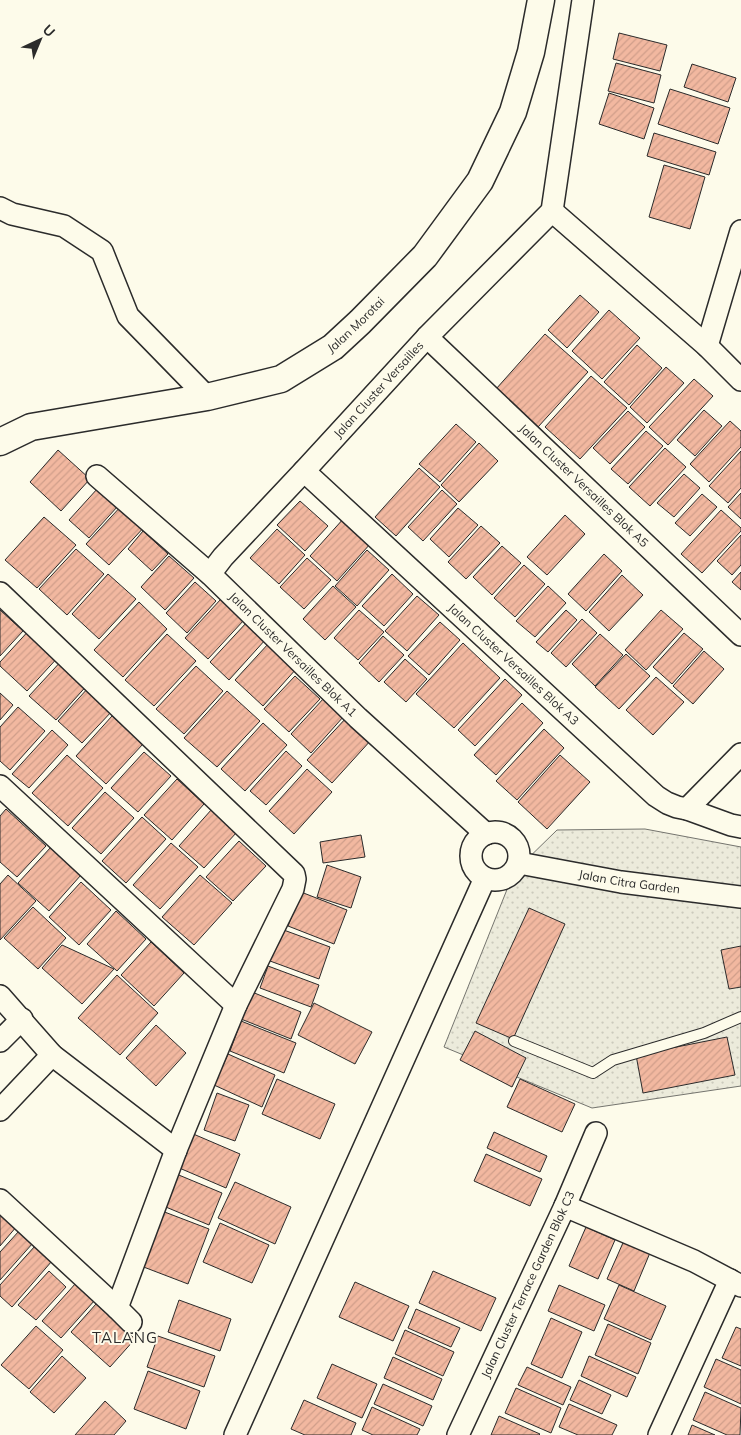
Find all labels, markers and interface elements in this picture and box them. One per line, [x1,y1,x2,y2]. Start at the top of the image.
north arrow [15,15,65,65]
text: U [39,21,59,41]
street label: Jalan Morotai [324,294,388,356]
street label: Jalan Cluster Versailles [330,338,427,441]
street label: Jalan Cluster Versailles Blok A5 [516,420,652,550]
street label: Jalan Cluster Versailles Blok A1 [226,589,360,720]
street label: Jalan Cluster Versailles Blok A3 [445,600,582,728]
street label: Jalan Citra Garden [578,866,681,896]
street label: Jalan Cluster Terrace Garden Blok C3 [478,1189,578,1380]
district label: TALANG [92,1328,158,1347]

